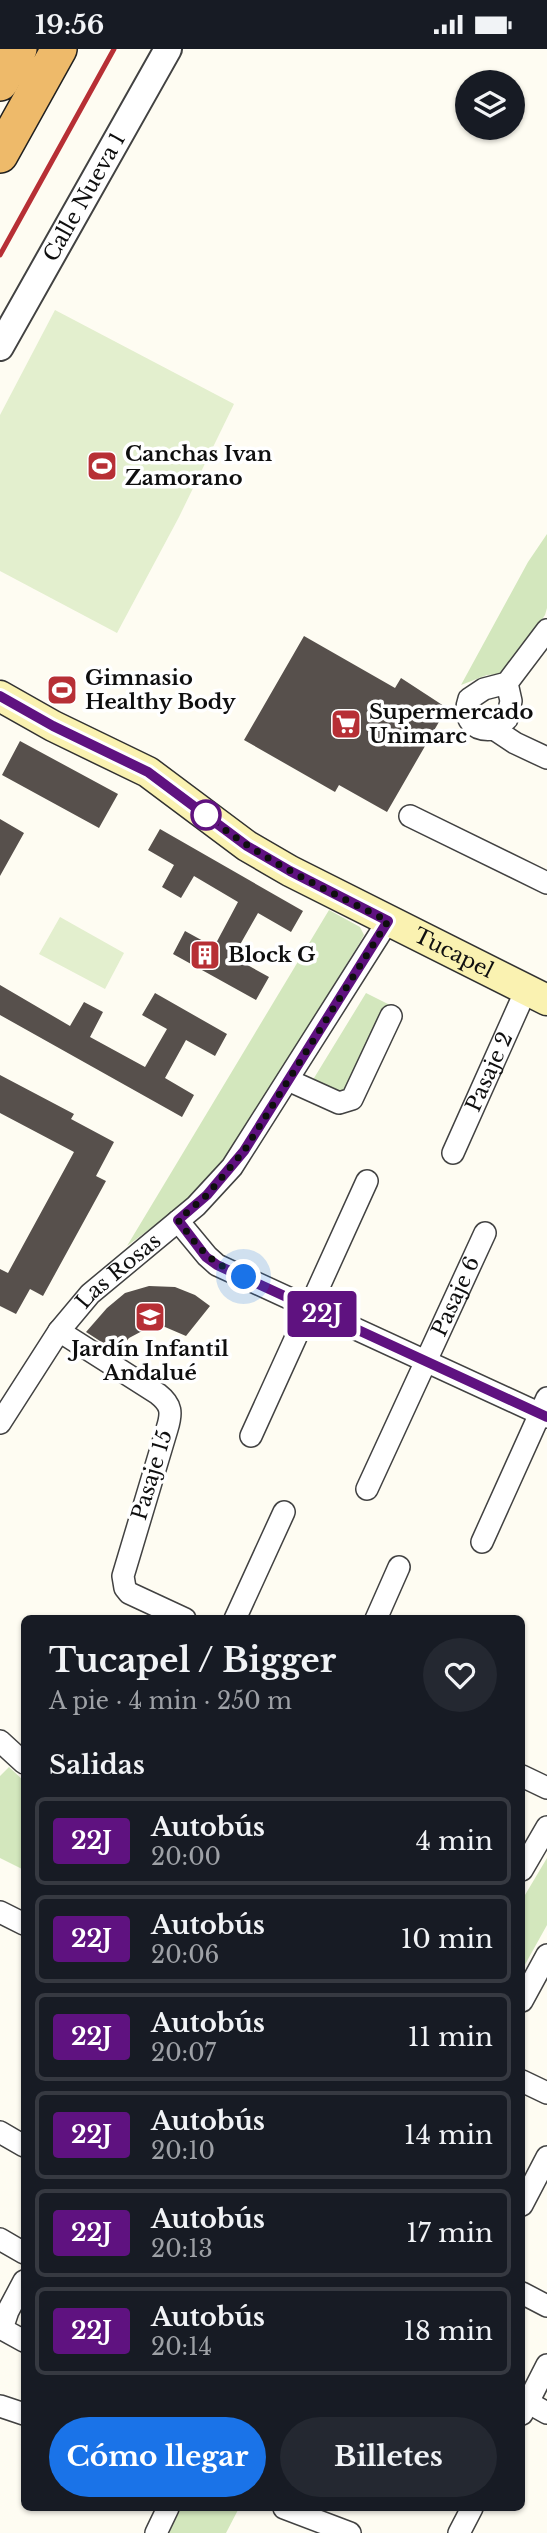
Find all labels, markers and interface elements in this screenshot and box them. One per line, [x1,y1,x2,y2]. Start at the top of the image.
text: 19:56 [35,9,104,41]
map controls [455,70,525,140]
button: layers [455,70,525,140]
street label: Calle Nueva 1 [38,128,131,266]
place label: Canchas Ivan Zamorano [125,441,272,491]
sports icon: Canchas Ivan Zamorano [85,449,119,483]
place label: Gimnasio Healthy Body [85,665,236,715]
sports icon: Gimnasio Healthy Body [45,673,79,707]
place label: Supermercado Unimarc [369,699,533,749]
supermarket icon: Supermercado Unimarc [329,707,363,741]
unlabelled marker [191,800,221,830]
street label: Tucapel [410,922,498,984]
building icon: Block G [188,938,222,972]
place label: Block G [228,942,316,968]
street label: Pasaje 2 [460,1028,518,1116]
street label: Las Rosas [70,1228,166,1314]
street label: Pasaje 6 [426,1252,485,1341]
your location [226,1259,261,1294]
line badge: 22J [282,1291,362,1337]
text: 22J [301,1299,343,1328]
school or university icon: Jardín Infantil Andalué [133,1300,167,1334]
place label: Jardín Infantil Andalué [67,1336,229,1386]
street label: Pasaje 15 [126,1427,178,1523]
button: heart [423,1638,497,1712]
text: Tucapel / Bigger [49,1640,336,1681]
text: A pie · 4 min · 250 m [49,1687,292,1715]
text: Salidas [49,1749,145,1781]
text: Autobús [151,1811,265,1843]
text: 4 min [416,1825,493,1857]
text: 22J [71,1826,112,1855]
text: 20:00 [151,1843,221,1871]
text: Autobús [151,1909,265,1941]
text: 10 min [401,1923,493,1955]
text: 22J [71,1924,112,1953]
text: 20:06 [151,1941,219,1969]
text: Autobús [151,2007,265,2039]
text: 11 min [408,2021,493,2053]
text: 22J [71,2022,112,2051]
text: 20:07 [151,2039,216,2067]
text: Autobús [151,2105,265,2137]
text: 14 min [404,2119,493,2151]
text: 22J [71,2120,112,2149]
text: 20:10 [151,2137,215,2165]
text: Autobús [151,2203,265,2235]
text: 17 min [406,2217,493,2249]
text: 22J [71,2218,112,2247]
text: 20:13 [151,2235,213,2263]
text: Autobús [151,2301,265,2333]
text: 18 min [404,2315,493,2347]
text: 22J [71,2316,112,2345]
text: 20:14 [151,2333,212,2361]
button: Cómo llegar [49,2417,266,2497]
button: Billetes [280,2417,497,2497]

